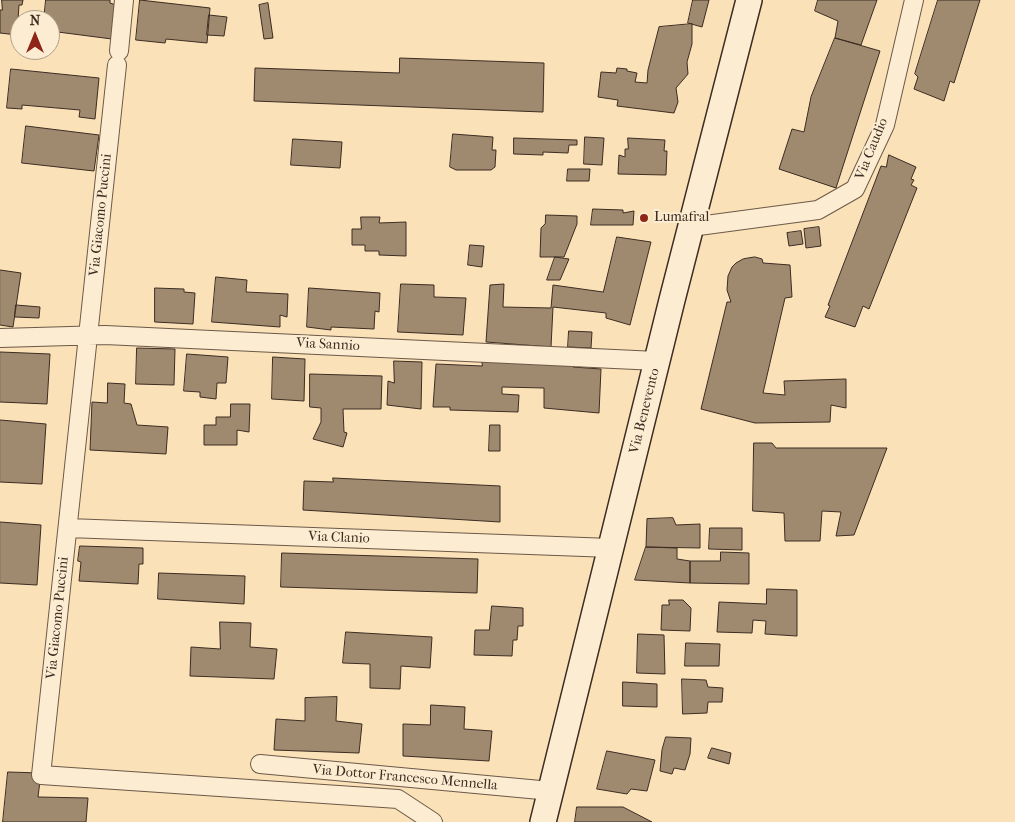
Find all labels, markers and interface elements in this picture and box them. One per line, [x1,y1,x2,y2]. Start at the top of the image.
north arrow [10,10,60,60]
text: N [30,12,40,29]
street label: Via Caudio [852,116,892,182]
street label: Via Giacomo Puccini [86,153,116,277]
place label: Lumafral [654,210,709,226]
marker: Lumafral [638,212,650,224]
street label: Via Sannio [296,335,360,355]
street label: Via Benevento [626,367,664,455]
street label: Via Clanio [308,529,370,547]
street label: Via Giacomo Puccini [43,556,73,680]
street label: Via Dottor Francesco Mennella [312,762,498,794]

